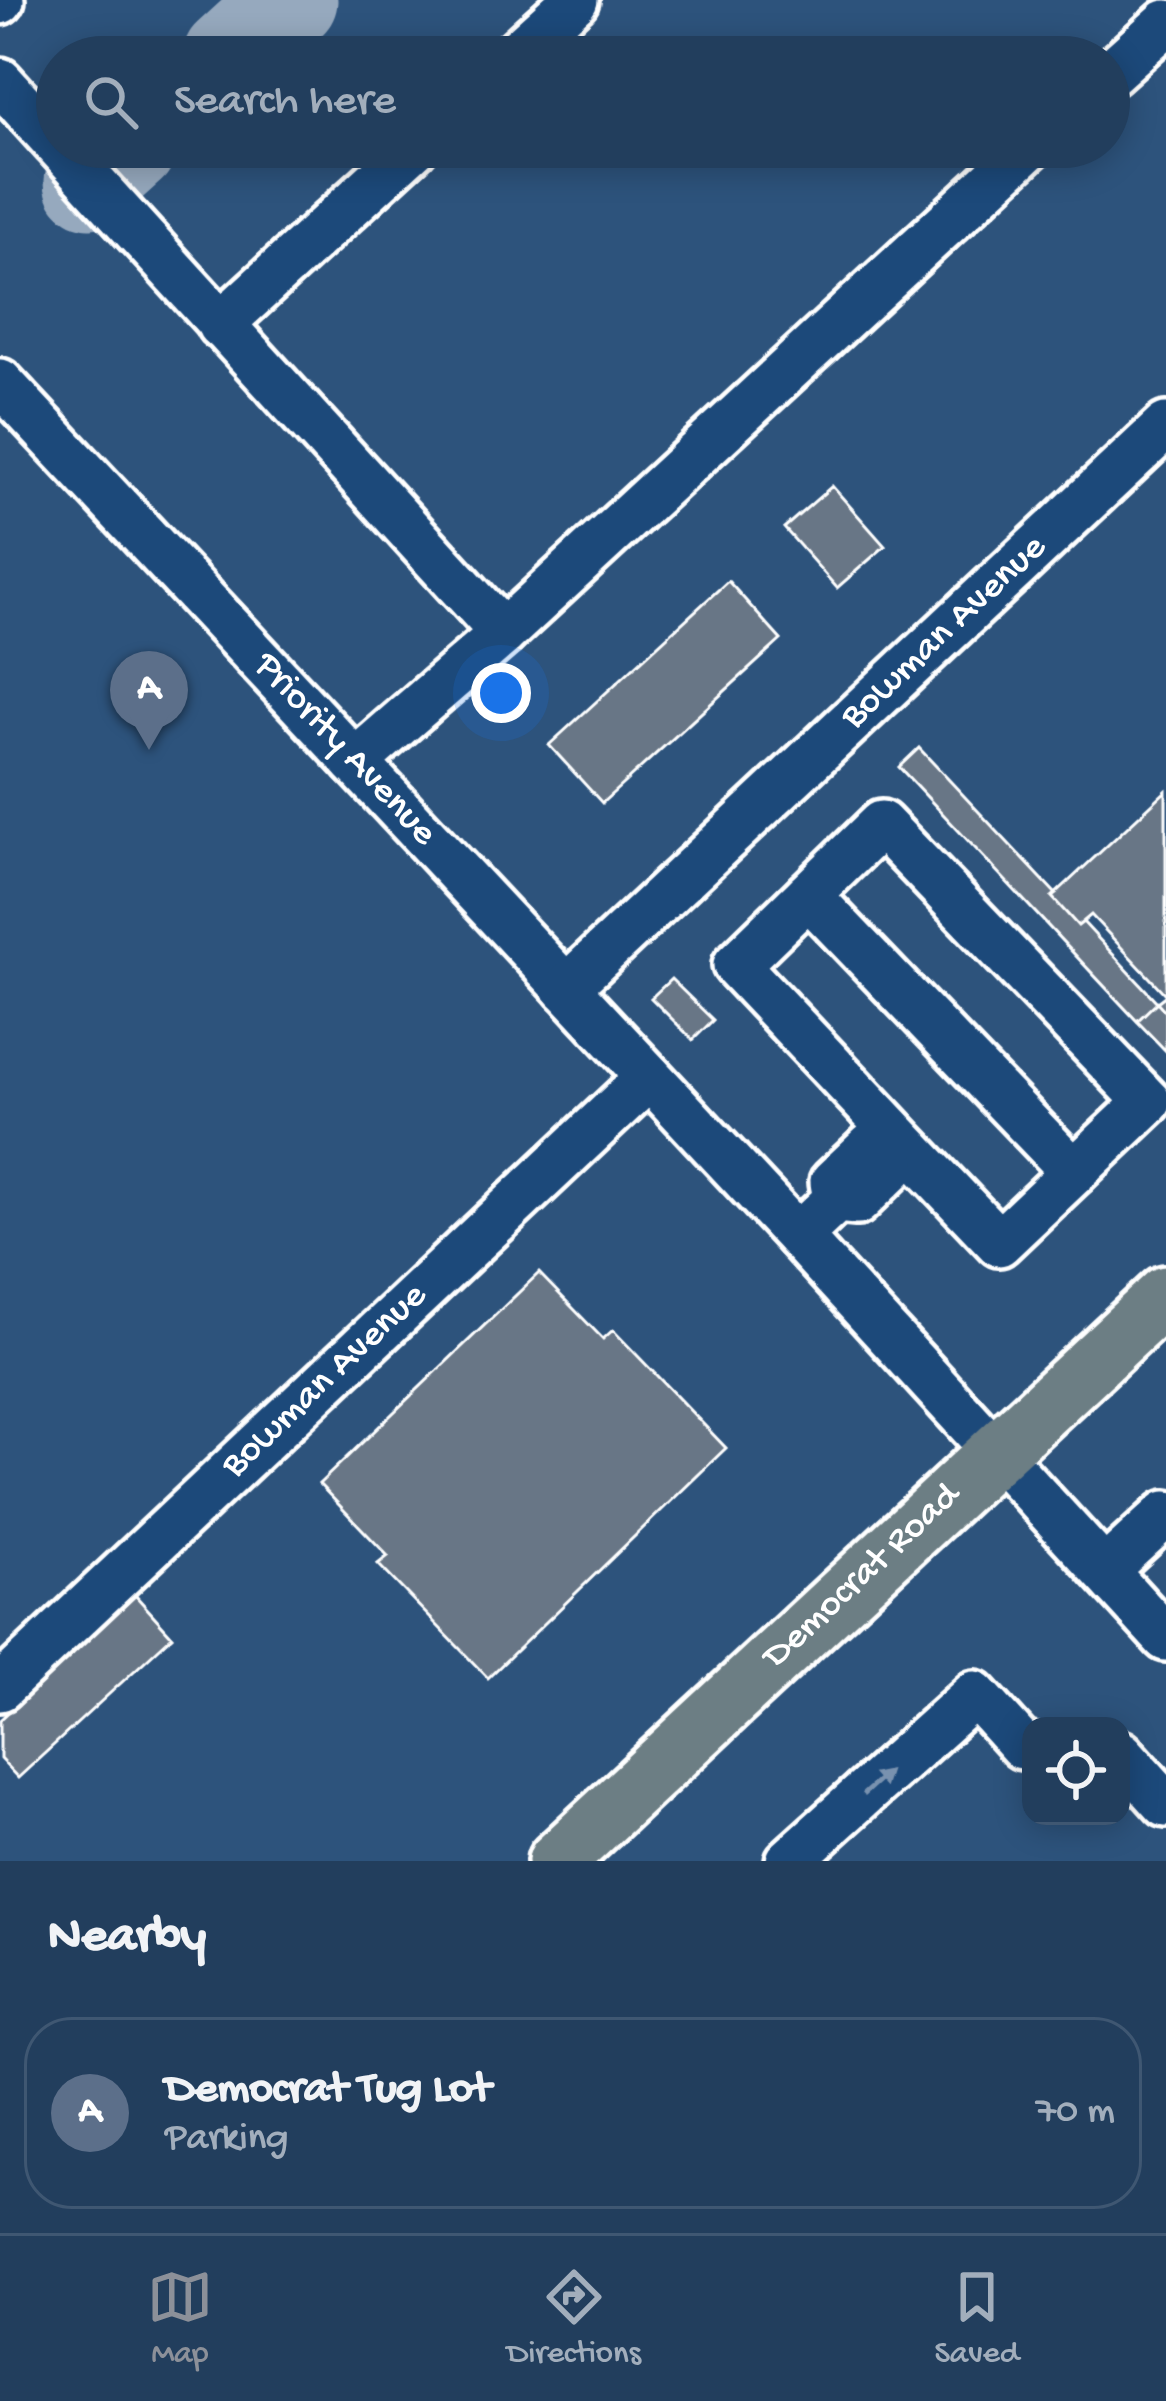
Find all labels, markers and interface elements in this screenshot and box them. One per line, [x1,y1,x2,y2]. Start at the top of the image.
search box [36,36,1130,168]
icon: search [78,69,144,135]
text: Search here [174,76,396,129]
street label: Bowman Avenue [832,525,1058,741]
street label: Priority Avenue [241,642,446,857]
pin: A [110,651,188,750]
your location [471,663,531,723]
street label: Bowman Avenue [213,1273,438,1490]
street label: Democrat Road [752,1472,973,1682]
map controls [1022,1717,1130,1825]
button: locate [1022,1717,1130,1825]
one-way arrow [861,1770,890,1797]
text: Nearby [48,1909,206,1969]
text: Democrat Tug Lot [165,2064,491,2117]
text: A [78,2090,102,2136]
text: 70 m [1036,2090,1115,2136]
text: Parking [165,2117,289,2163]
tab: Map [147,2264,213,2374]
tab: Directions [507,2264,641,2374]
tab: Saved [935,2264,1019,2374]

